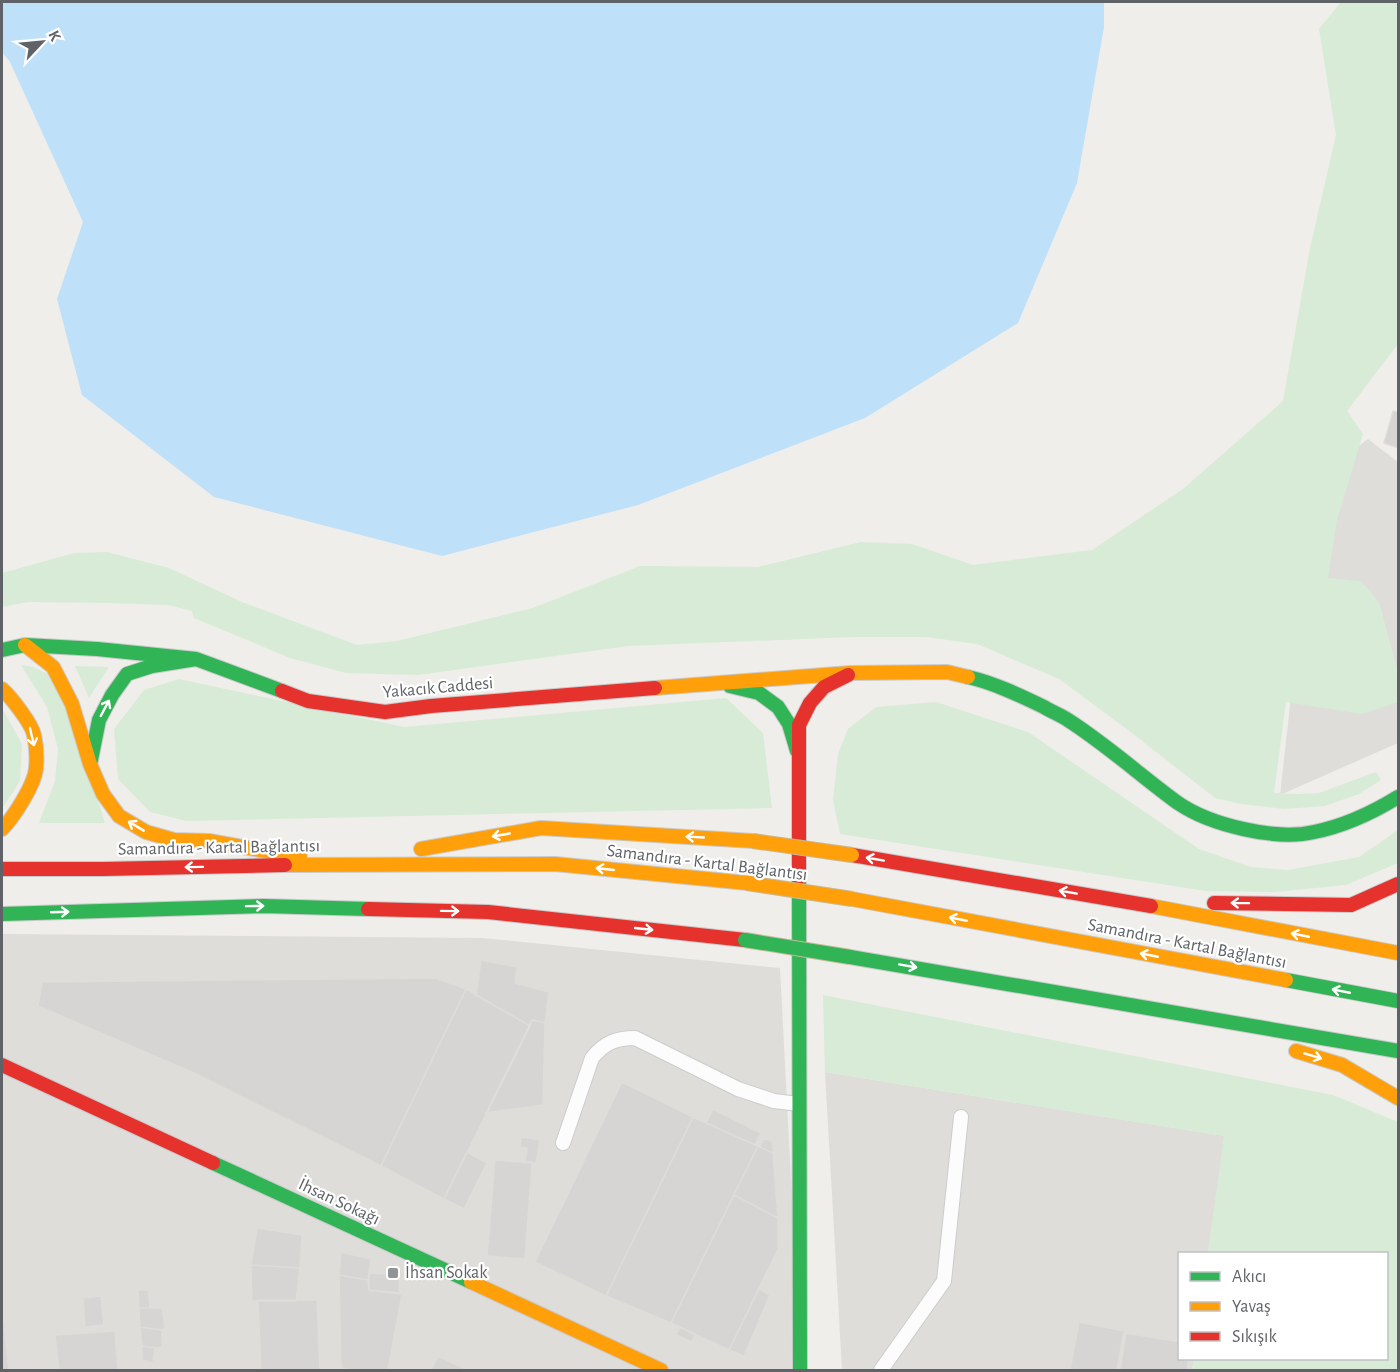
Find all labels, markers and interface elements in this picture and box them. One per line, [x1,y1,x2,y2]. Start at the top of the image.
north arrow [12,12,72,72]
text: K [45,28,64,44]
street label: Yakacık Caddesi [382,674,494,702]
one-way arrow [100,700,111,718]
one-way arrow [27,727,39,746]
one-way arrow [128,819,145,831]
one-way arrow [492,830,511,841]
one-way arrow [685,831,705,842]
street label: Samandıra - Kartal Bağlantısı [118,837,320,859]
street label: Samandıra - Kartal Bağlantısı [606,842,808,884]
one-way arrow [866,854,886,865]
one-way arrow [185,861,205,873]
one-way arrow [595,863,615,874]
one-way arrow [1058,886,1078,897]
one-way arrow [1230,897,1250,909]
one-way arrow [244,901,264,912]
one-way arrow [439,905,459,916]
one-way arrow [49,906,69,918]
one-way arrow [948,913,968,924]
street label: Samandıra - Kartal Bağlantısı [1086,916,1288,972]
one-way arrow [633,924,653,935]
one-way arrow [1290,929,1310,940]
one-way arrow [1140,949,1160,960]
one-way arrow [897,961,917,972]
one-way arrow [1332,985,1351,996]
one-way arrow [1303,1051,1322,1062]
street label: İhsan Sokağı [296,1174,383,1229]
legend [1178,1252,1388,1360]
place label: İhsan Sokak [405,1262,488,1282]
marker: İhsan Sokak [386,1266,400,1280]
text: Akıcı [1232,1268,1266,1286]
text: Yavaş [1232,1298,1271,1316]
text: Sıkışık [1232,1328,1277,1346]

